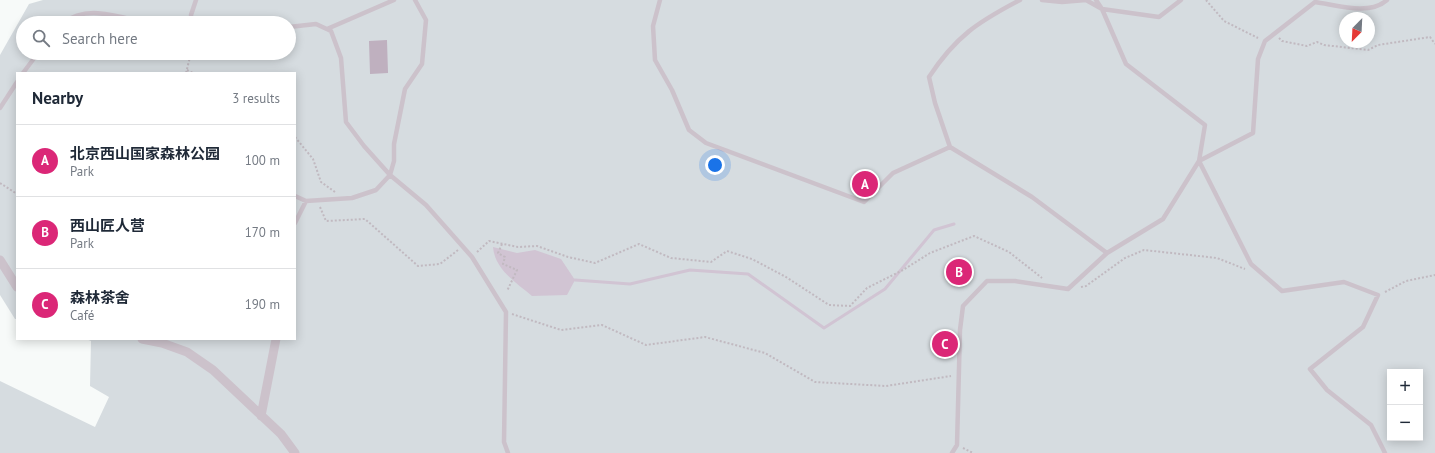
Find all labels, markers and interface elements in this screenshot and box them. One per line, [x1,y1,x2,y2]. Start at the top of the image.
north arrow [1339,12,1375,48]
search box [16,16,296,60]
icon: search [30,27,52,49]
text: Search here [62,29,138,48]
text: Nearby [32,87,83,109]
text: 3 results [232,90,280,107]
text: 北京西山国家森林公园 [70,144,220,163]
text: A [41,152,49,169]
text: 100 m [245,152,280,169]
your location [705,155,725,175]
text: Park [70,163,94,180]
pin: A [852,169,878,199]
text: 西山匠人营 [70,216,145,235]
text: B [41,224,49,241]
text: 170 m [245,224,280,241]
text: Park [70,235,94,252]
pin: B [946,257,972,287]
text: 森林茶舍 [70,288,130,307]
text: C [41,296,49,313]
text: 190 m [245,296,280,313]
text: Café [70,307,94,324]
pin: C [932,329,958,359]
map controls [1387,369,1423,441]
button: + [1387,369,1423,405]
button: − [1387,405,1423,441]

